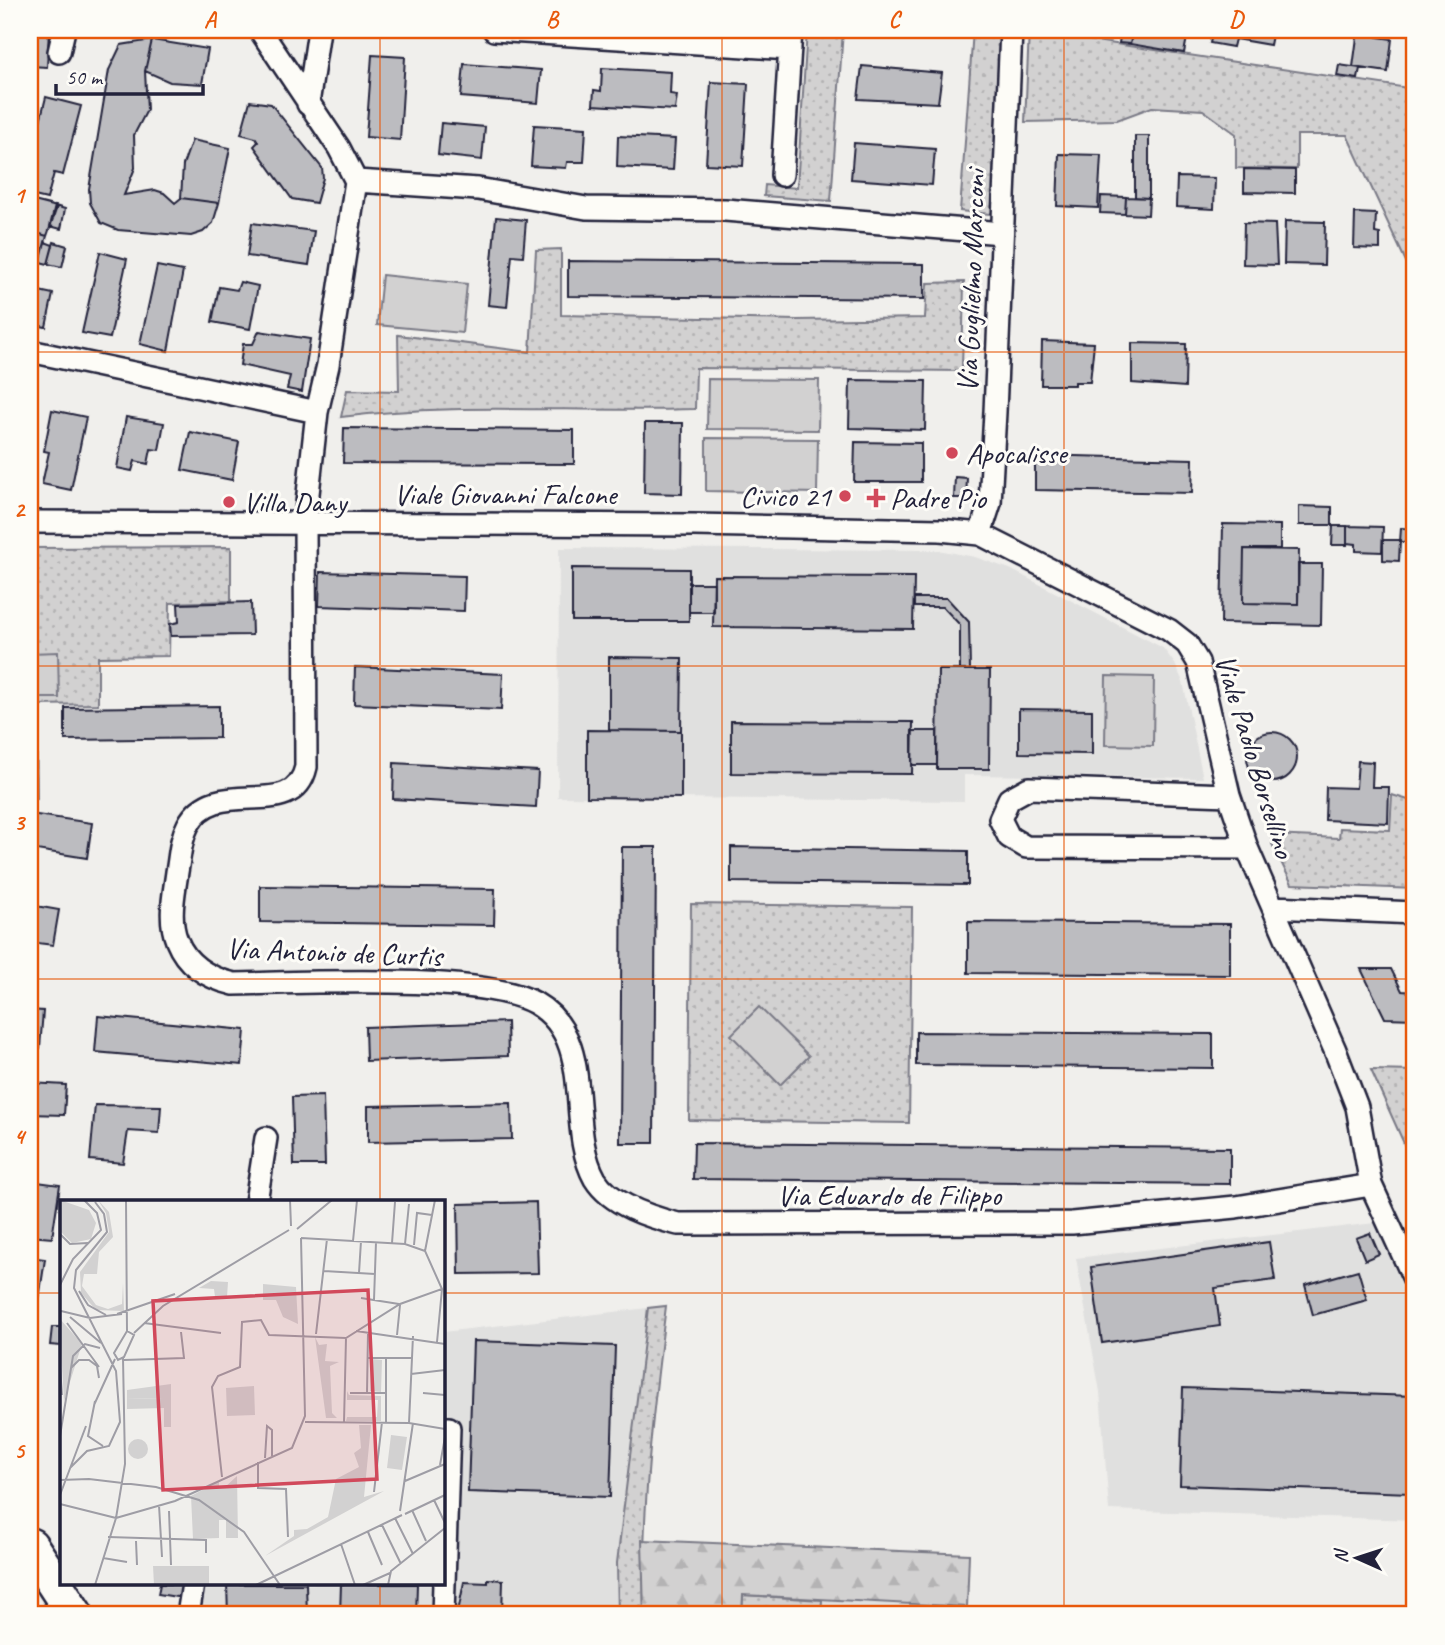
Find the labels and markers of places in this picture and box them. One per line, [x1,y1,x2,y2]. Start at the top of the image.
place label: Apocalisse [966,434,1069,472]
marker: Apocalisse [944,445,960,461]
place label: Civico 21 [740,477,832,515]
place label: Padre Pio [890,479,987,517]
place label: Villa Dany [243,483,349,521]
marker: Civico 21 [837,488,853,504]
marker: Padre Pio [868,490,884,506]
marker: Villa Dany [221,494,237,510]

